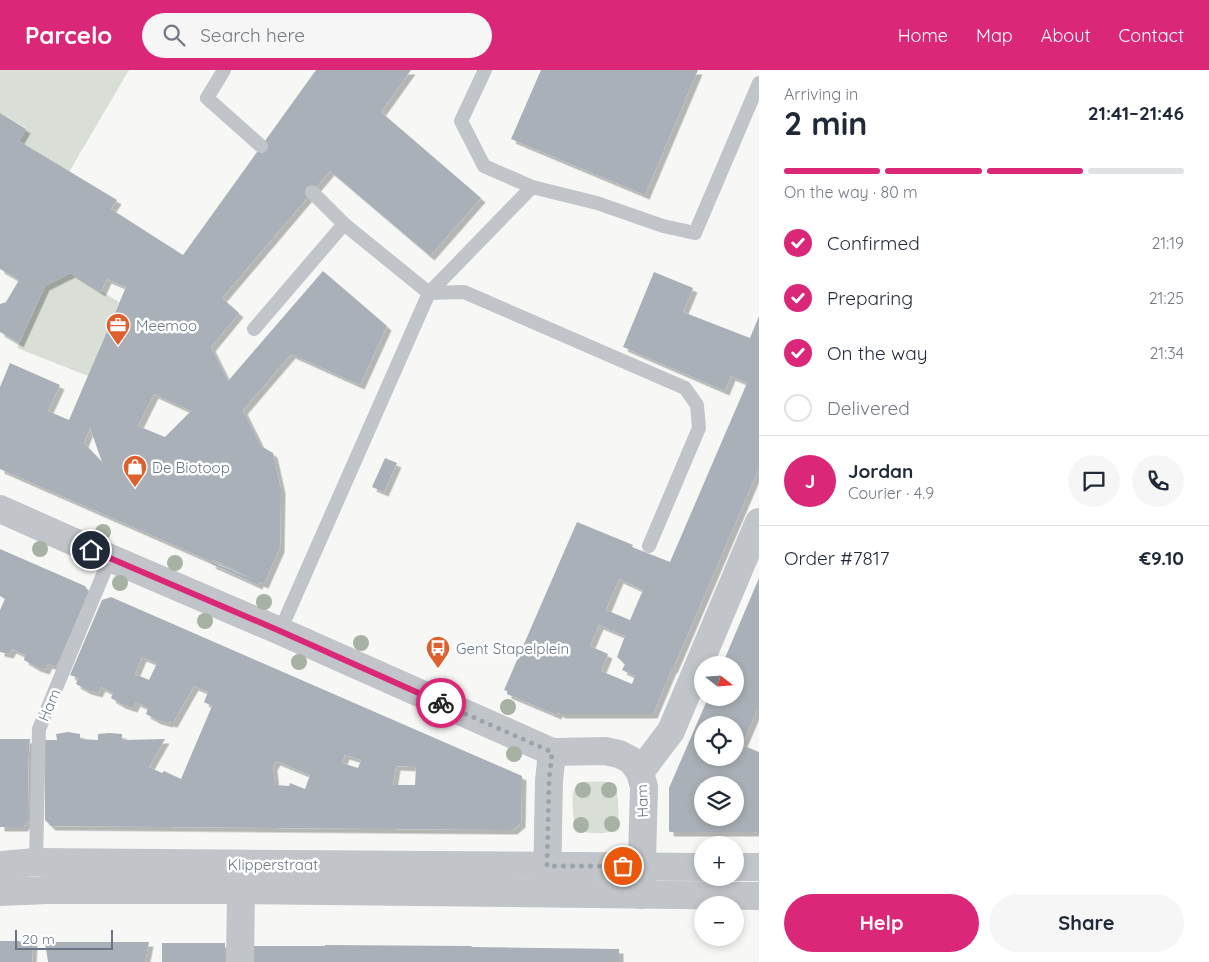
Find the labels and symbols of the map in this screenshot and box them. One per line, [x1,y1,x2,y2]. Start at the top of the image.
office icon: Meemoo [105,312,131,346]
place label: Meemoo [136,316,197,335]
shop icon: De Biotoop [122,454,148,488]
place label: De Biotoop [152,458,230,477]
pin [70,529,112,571]
bus stop icon: Gent Stapelplein [425,635,451,669]
place label: Gent Stapelplein [456,639,569,658]
north arrow [694,656,744,706]
courier [416,678,466,728]
street label: Ham [34,686,64,724]
street label: Ham [632,784,652,818]
pin [602,845,644,887]
street label: Klipperstraat [228,855,318,874]
scale bar [15,927,112,950]

